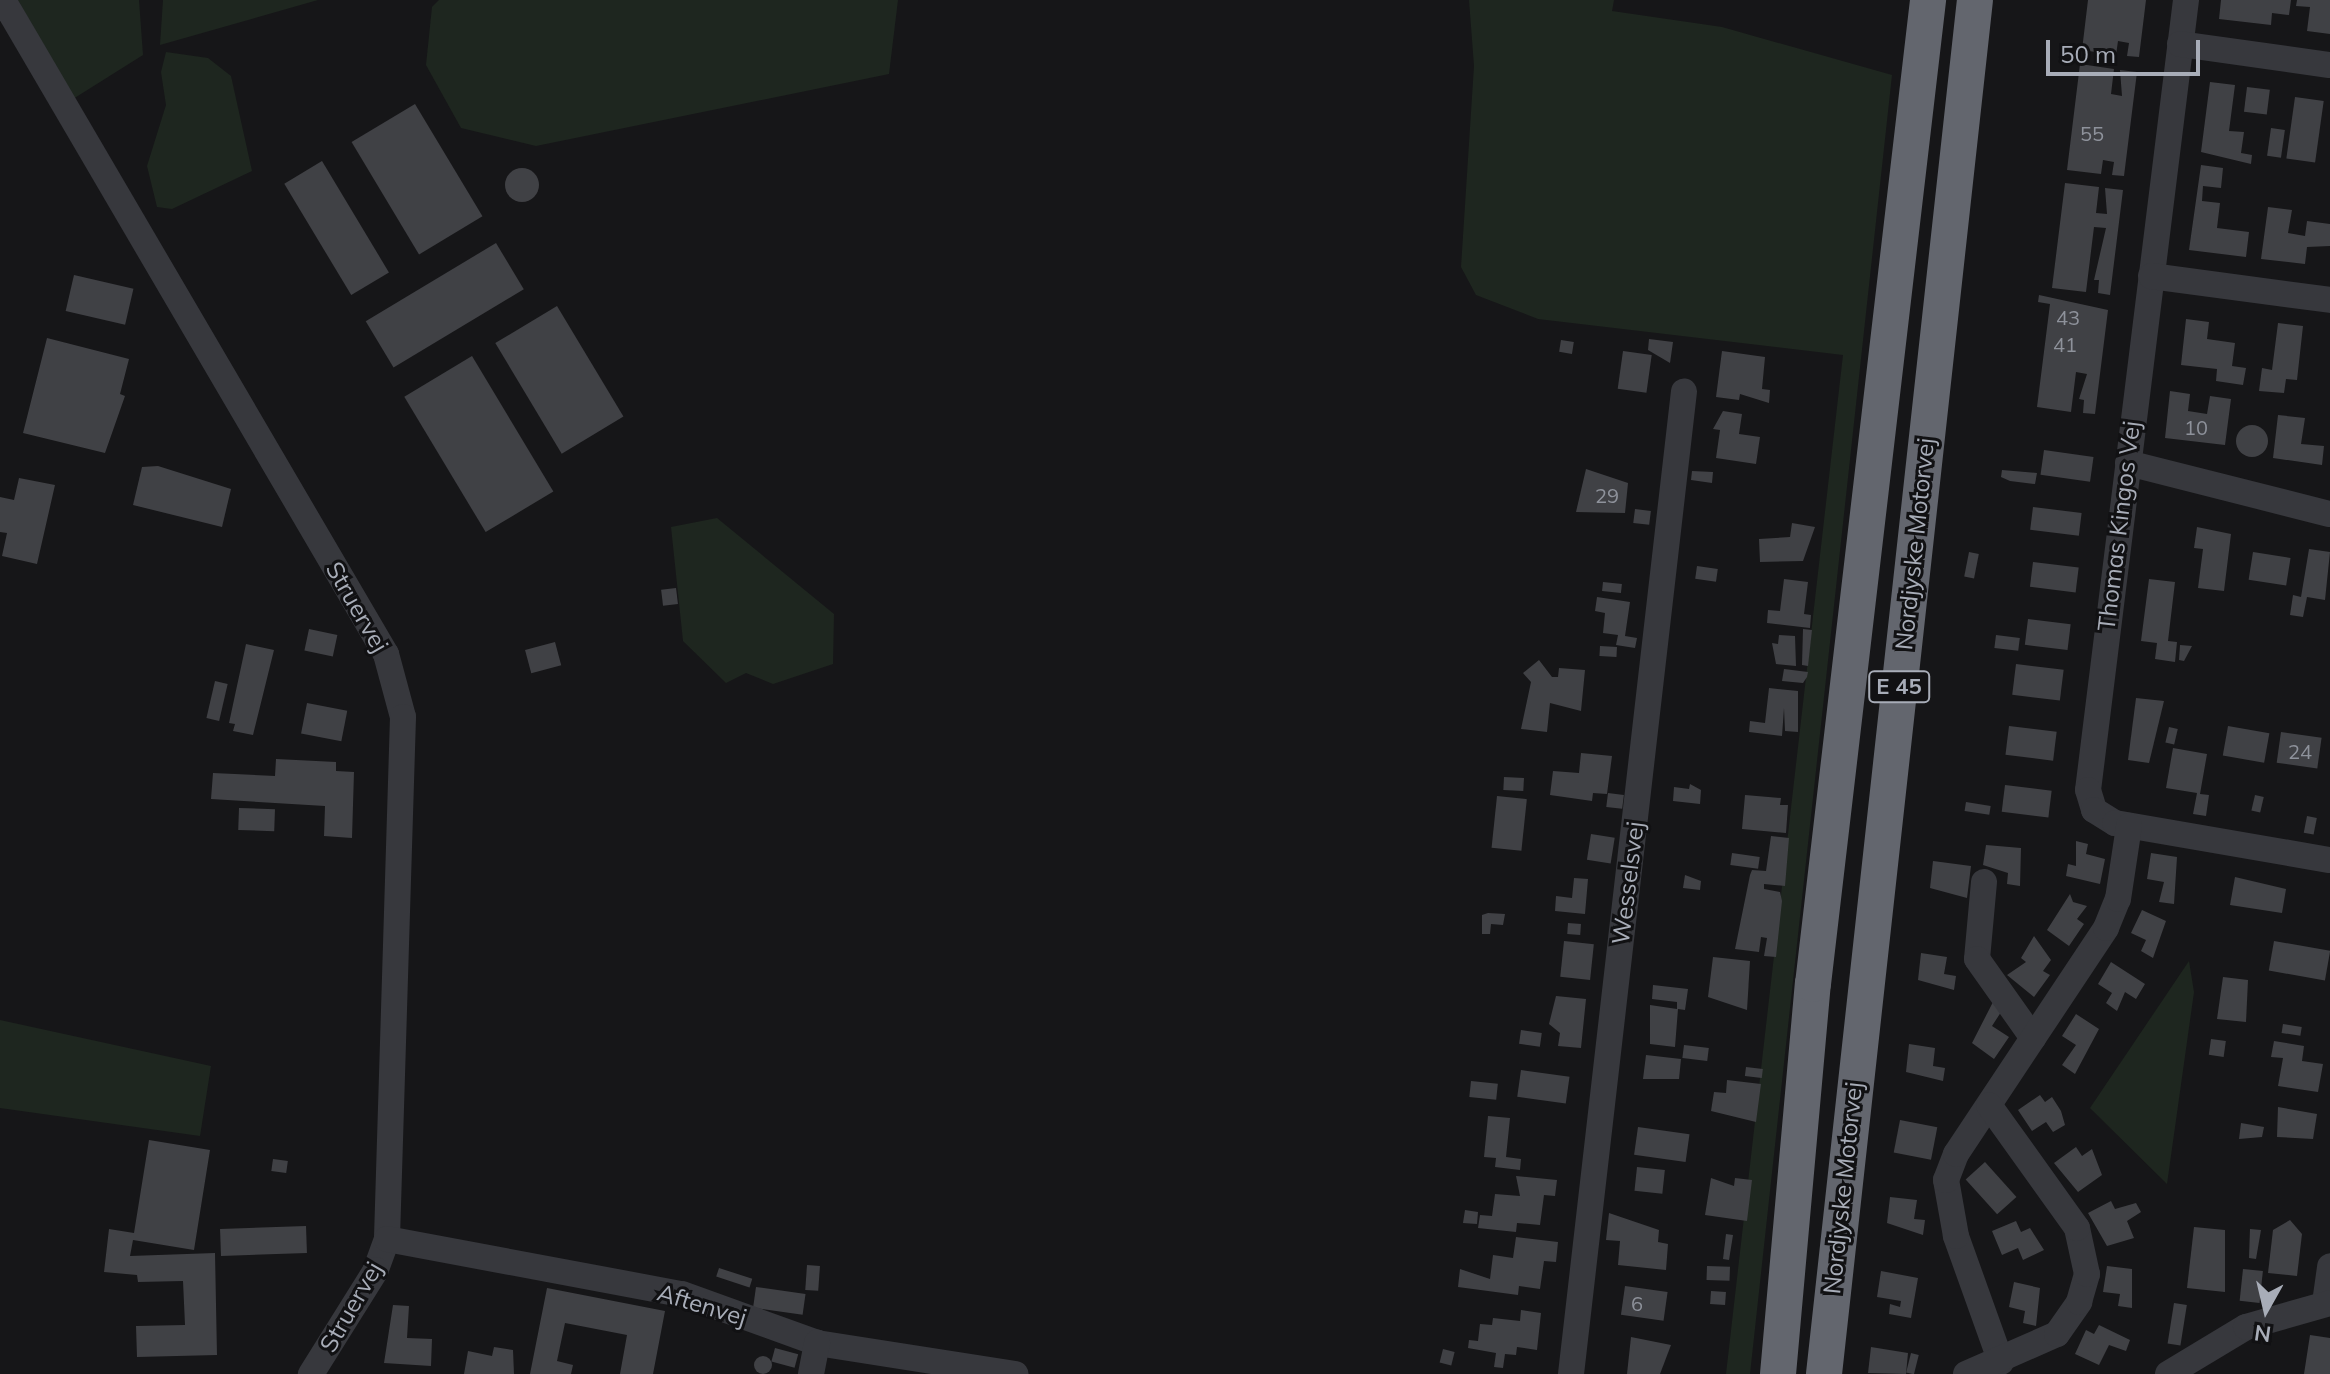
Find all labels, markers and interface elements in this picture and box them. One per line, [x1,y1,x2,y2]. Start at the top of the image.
scale bar [2050,24,2204,74]
text: 50 m [2060,39,2116,69]
house number: 55 [2080,121,2104,145]
house number: 43 [2056,305,2080,329]
house number: 41 [2053,332,2077,356]
house number: 10 [2184,415,2208,439]
street label: Thomas Kingos Vej [2092,419,2146,633]
street label: Nordjyske Motorvej [1890,437,1940,651]
house number: 29 [1595,483,1619,507]
street label: Struervej [320,557,394,657]
road number: E 45 [1867,669,1931,705]
house number: 24 [2288,739,2312,763]
street label: Wesselsvej [1606,820,1650,946]
street label: Nordjyske Motorvej [1818,1081,1868,1295]
street label: Struervej [314,1257,388,1357]
north arrow [2226,1270,2306,1350]
street label: Aftenvej [654,1278,750,1332]
house number: 6 [1631,1291,1643,1315]
text: N [2252,1319,2273,1349]

